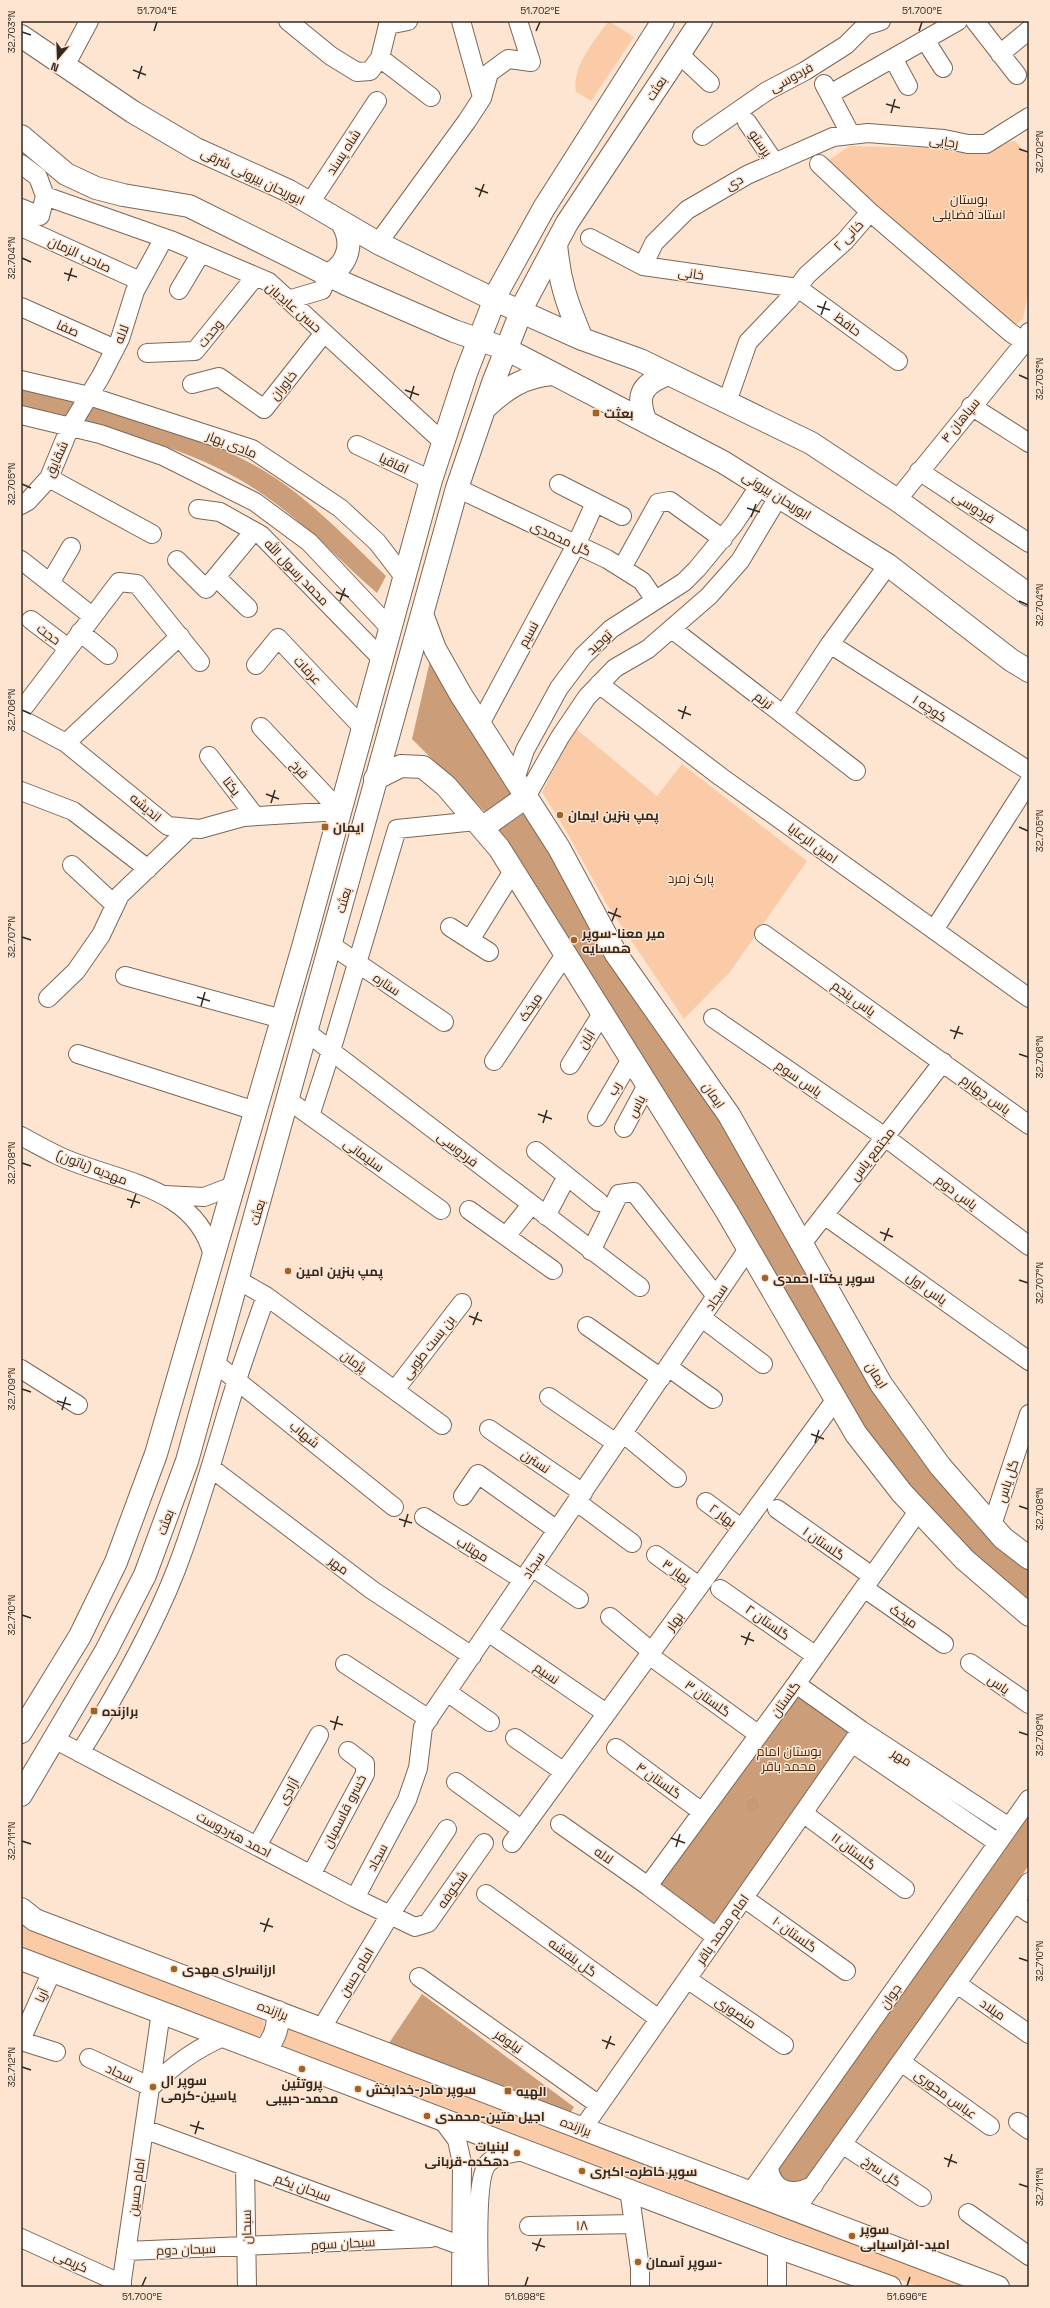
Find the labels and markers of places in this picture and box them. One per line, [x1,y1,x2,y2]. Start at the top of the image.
place label: بعثت [604,405,634,422]
marker: بعثت [591,408,601,418]
place label: پمپ بنزین ایمان [568,807,659,825]
marker: پمپ بنزین ایمان [555,810,565,820]
place label: ایمان [333,819,364,836]
marker: ایمان [320,822,330,832]
place label: میر معنا-سوپر همسایه [581,925,665,957]
marker: میر معنا-سوپر همسایه [569,935,579,945]
place label: پمپ بنزین امین [296,1263,383,1281]
marker: پمپ بنزین امین [283,1266,293,1276]
place label: سوپر یکتا-احمدی [773,1270,875,1288]
marker: سوپر یکتا-احمدی [760,1273,770,1283]
place label: برازنده [102,1703,138,1720]
marker: برازنده [89,1706,99,1716]
place label: ارزانسرای مهدی [182,1961,276,1978]
marker: ارزانسرای مهدی [169,1964,179,1974]
marker: پروتئین محمد-حبیبی [297,2064,307,2074]
place label: سوپر ال یاسین-کرمی [161,2072,237,2104]
place label: پروتئین محمد-حبیبی [266,2075,338,2107]
place label: سوپر مادر-خدابخش [366,2081,476,2099]
marker: سوپر ال یاسین-کرمی [148,2082,158,2092]
place label: الهیه [516,2083,547,2100]
marker: سوپر مادر-خدابخش [353,2084,363,2094]
marker: الهیه [503,2086,513,2096]
place label: اجیل متین-محمدی [435,2108,545,2125]
marker: اجیل متین-محمدی [422,2111,432,2121]
place label: لبنیات دهکده-قربانی [425,2138,509,2170]
marker: لبنیات دهکده-قربانی [512,2148,522,2158]
place label: سوپر خاطره-اکبری [590,2163,697,2181]
marker: سوپر خاطره-اکبری [577,2166,587,2176]
place label: سوپر امید-افراسیابی [859,2221,950,2253]
marker: سوپر امید-افراسیابی [847,2231,857,2241]
place label: سوپر آسمان- [646,2254,723,2272]
marker: سوپر آسمان- [633,2257,643,2267]

